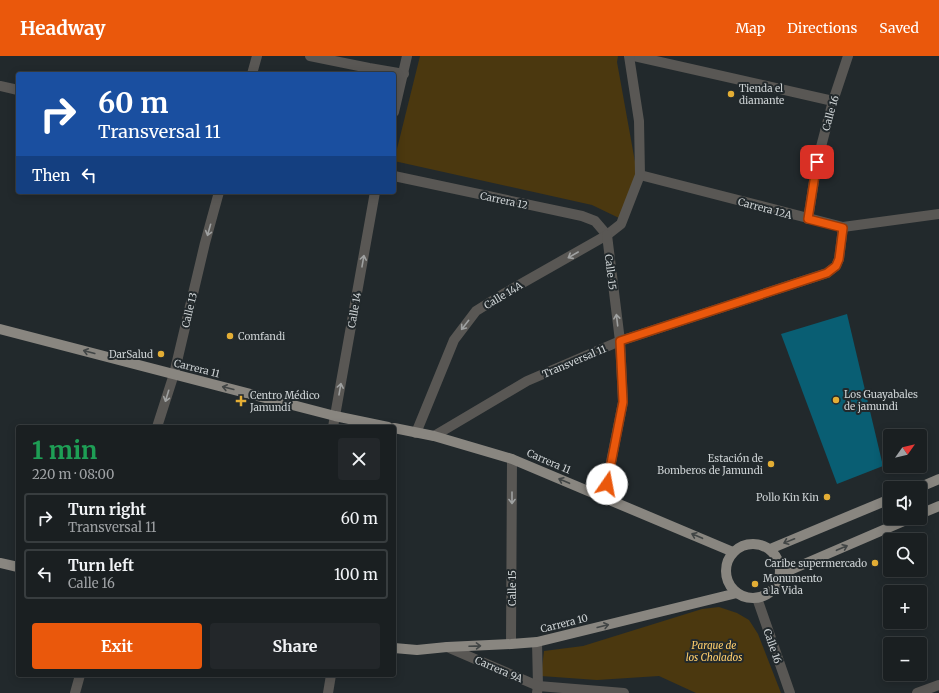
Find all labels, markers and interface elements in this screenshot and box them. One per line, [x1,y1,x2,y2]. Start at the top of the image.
text: Headway [20,16,106,40]
text: Map [735,19,765,37]
text: Directions [787,19,857,37]
text: Saved [879,19,919,37]
place label: Tienda el diamante [739,82,784,107]
text: 60 m [98,85,168,121]
icon: right [32,88,84,140]
marker: Tienda el diamante [726,89,736,99]
street label: Calle 16 [819,94,842,132]
text: Transversal 11 [98,120,221,143]
pin [800,145,834,179]
icon: arrive [806,151,828,173]
icon: left [78,164,100,186]
text: Then [32,166,70,185]
street label: Carrera 12 [479,189,529,212]
street label: Carrera 12A [736,195,794,222]
one-way arrow [205,223,212,236]
one-way arrow [567,251,579,259]
street label: Calle 15 [602,253,619,291]
one-way arrow [359,255,367,268]
street label: Calle 14A [482,278,526,312]
street label: Calle 13 [179,291,200,329]
street label: Calle 14 [345,291,364,329]
one-way arrow [613,314,621,327]
one-way arrow [461,320,469,331]
place label: Comfandi [238,330,285,343]
marker: Comfandi [225,331,235,341]
street label: Transversal 11 [540,342,608,381]
one-way arrow [82,348,95,355]
place label: DarSalud [109,348,153,361]
marker: DarSalud [156,349,166,359]
street label: Carrera 11 [173,357,222,381]
one-way arrow [336,383,344,396]
one-way arrow [222,384,235,392]
place label: Los Guayabales de jamundi [844,388,918,413]
place label: Centro Médico Jamundí [249,389,320,414]
one-way arrow [163,390,170,403]
marker: Centro Médico Jamundí [235,395,247,407]
marker: Los Guayabales de jamundi [831,395,841,405]
north arrow [883,429,927,473]
map controls [883,429,927,681]
text: 1 min [32,435,97,466]
button: close [338,438,380,480]
street label: Carrera 11 [525,446,573,477]
place label: Estación de Bomberos de Jamundi [657,452,763,477]
marker: Estación de Bomberos de Jamundi [766,459,776,469]
position arrow [586,463,628,505]
text: 220 m · 08:00 [32,466,115,483]
one-way arrow [559,476,571,484]
button: sound [883,481,927,525]
one-way arrow [508,491,516,504]
place label: Pollo Kin Kin [756,491,819,504]
marker: Pollo Kin Kin [822,492,832,502]
text: Turn right [68,500,146,519]
icon: right [34,507,56,529]
text: 60 m [341,509,378,528]
text: Transversal 11 [68,519,157,536]
one-way arrow [691,532,703,540]
button: search [883,533,927,577]
one-way arrow [784,538,796,545]
one-way arrow [836,543,848,551]
text: Turn left [68,556,134,575]
place label: Caribe supermercado [765,557,867,570]
marker: Caribe supermercado [870,558,880,568]
icon: left [34,563,56,585]
text: 100 m [334,565,378,584]
street label: Calle 15 [506,570,519,606]
place label: Monumento a la Vida [763,572,823,597]
text: Calle 16 [68,575,115,592]
marker: Monumento a la Vida [750,579,760,589]
button: + [883,585,927,629]
street label: Carrera 10 [539,611,589,636]
one-way arrow [596,621,609,629]
button: Exit [32,623,202,669]
button: Share [210,623,380,669]
street label: Calle 16 [761,627,785,665]
button: − [883,637,927,681]
park label: Parque de los Cholados [686,639,742,664]
one-way arrow [468,642,481,650]
street label: Carrera 9A [473,654,526,686]

